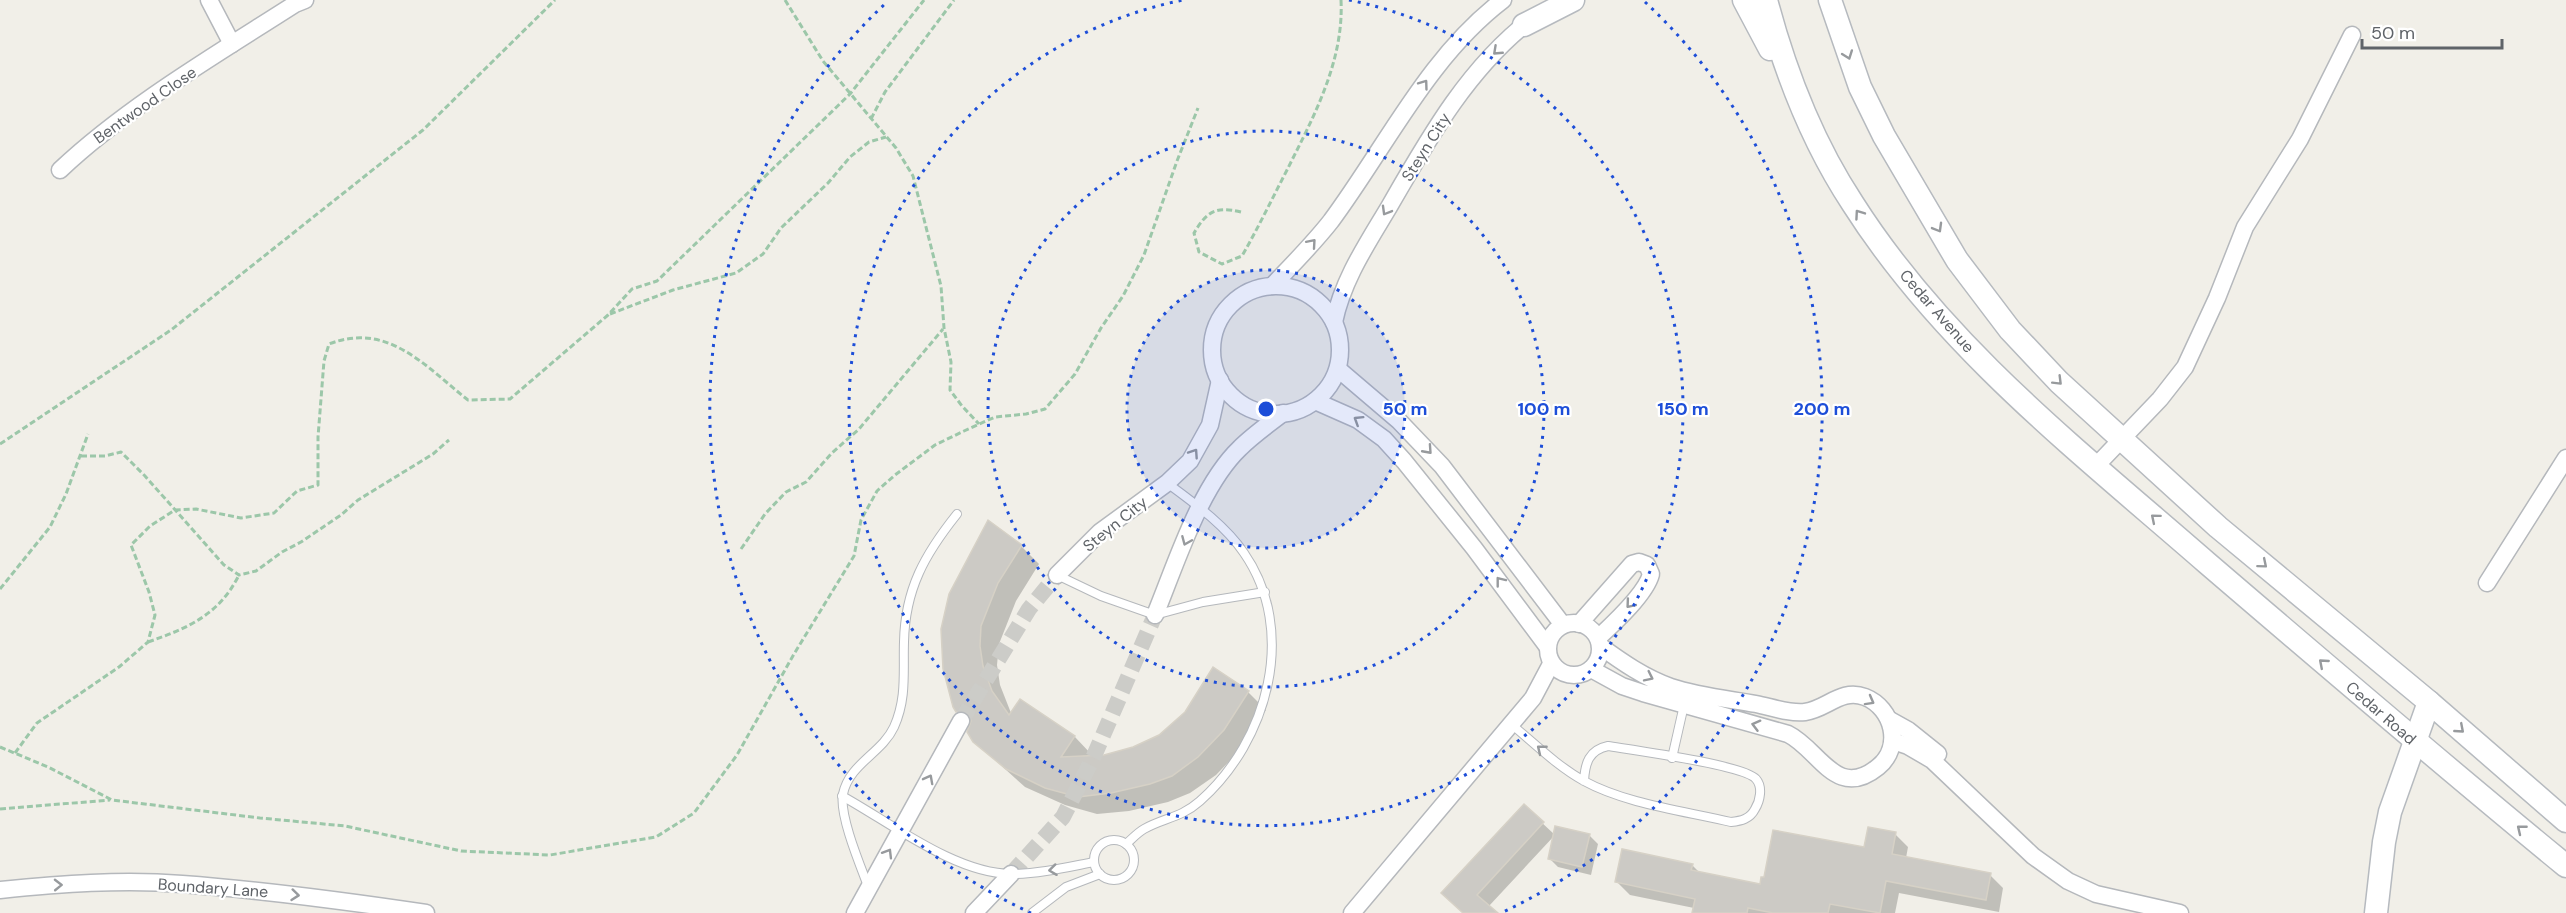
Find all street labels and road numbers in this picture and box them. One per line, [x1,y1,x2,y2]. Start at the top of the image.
street label: Bentwood Close [89,62,201,148]
street label: Steyn City [1397,109,1455,185]
street label: Cedar Avenue [1895,265,1979,357]
street label: Steyn City [1079,492,1152,556]
street label: Cedar Road [2341,677,2421,749]
street label: Boundary Lane [157,874,269,902]

